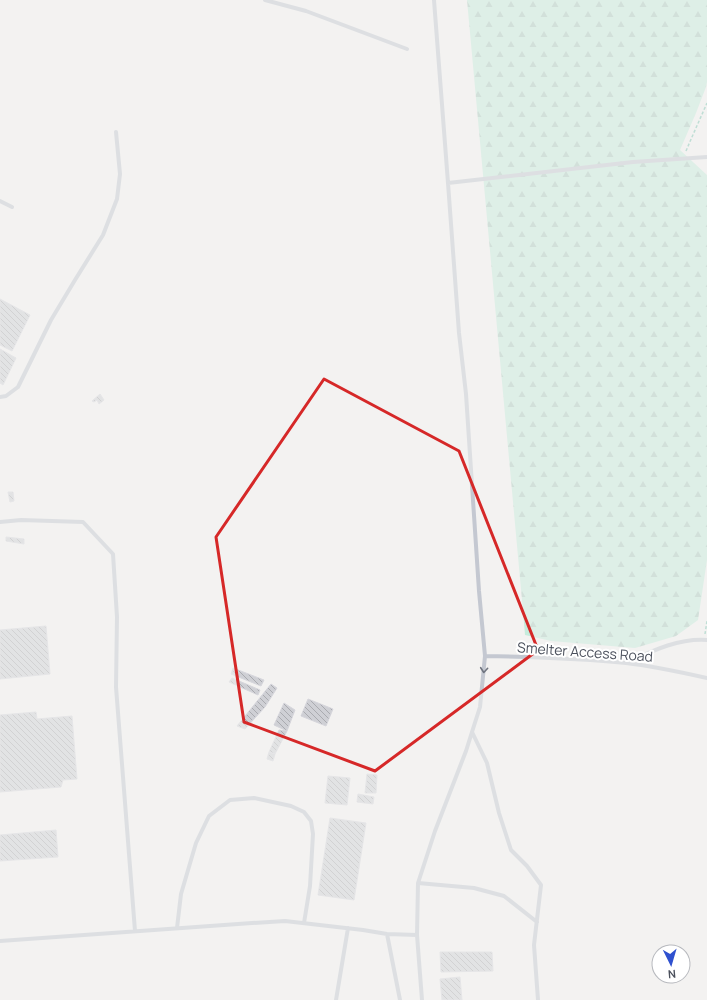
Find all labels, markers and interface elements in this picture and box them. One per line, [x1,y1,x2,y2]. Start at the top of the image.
street label: Smelter Access Road [516,637,654,666]
one-way arrow [480,667,489,673]
north arrow [651,944,691,984]
text: N [667,967,677,982]

